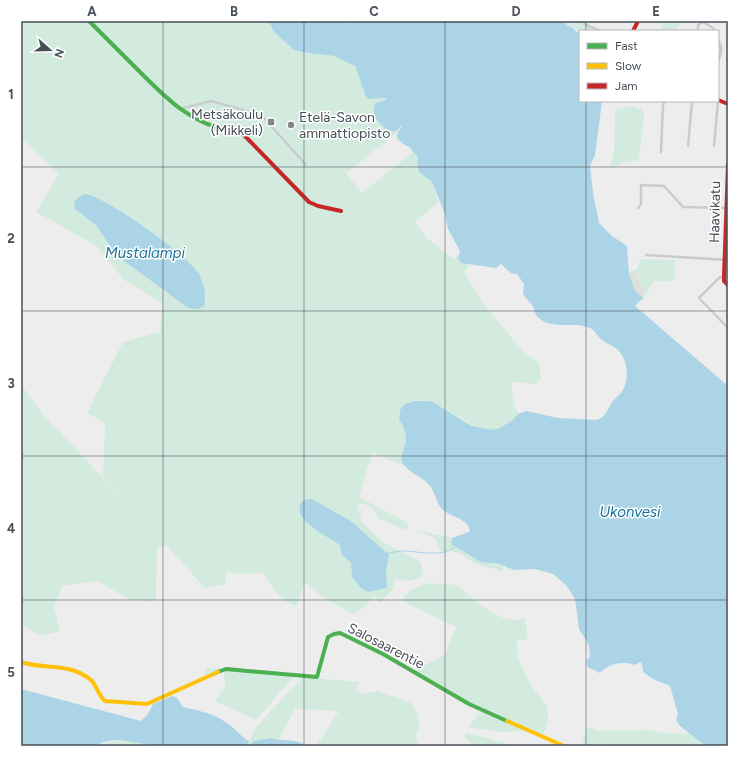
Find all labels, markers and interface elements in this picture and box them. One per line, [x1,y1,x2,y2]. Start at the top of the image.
text: A [87,4,97,19]
text: B [230,4,238,19]
text: C [369,4,379,19]
text: D [511,4,521,19]
text: E [652,4,660,19]
north arrow [30,30,70,70]
legend [579,30,719,102]
text: Fast [615,39,638,53]
text: N [51,47,66,59]
text: Slow [615,59,642,73]
text: Jam [615,79,638,93]
text: 1 [8,87,14,102]
place label: Metsäkoulu (Mikkeli) [191,106,263,139]
place label: Etelä-Savon ammattiopisto [299,109,390,142]
marker: Metsäkoulu (Mikkeli) [266,117,276,127]
marker: Etelä-Savon ammattiopisto [286,120,296,130]
street label: Haavikatu [706,181,724,243]
text: 2 [7,231,15,246]
water label: Mustalampi [105,244,185,262]
text: 3 [7,376,15,391]
water label: Ukonvesi [599,503,661,521]
text: 4 [7,521,15,536]
street label: Salosaarentie [345,619,428,673]
text: 5 [7,665,15,680]

